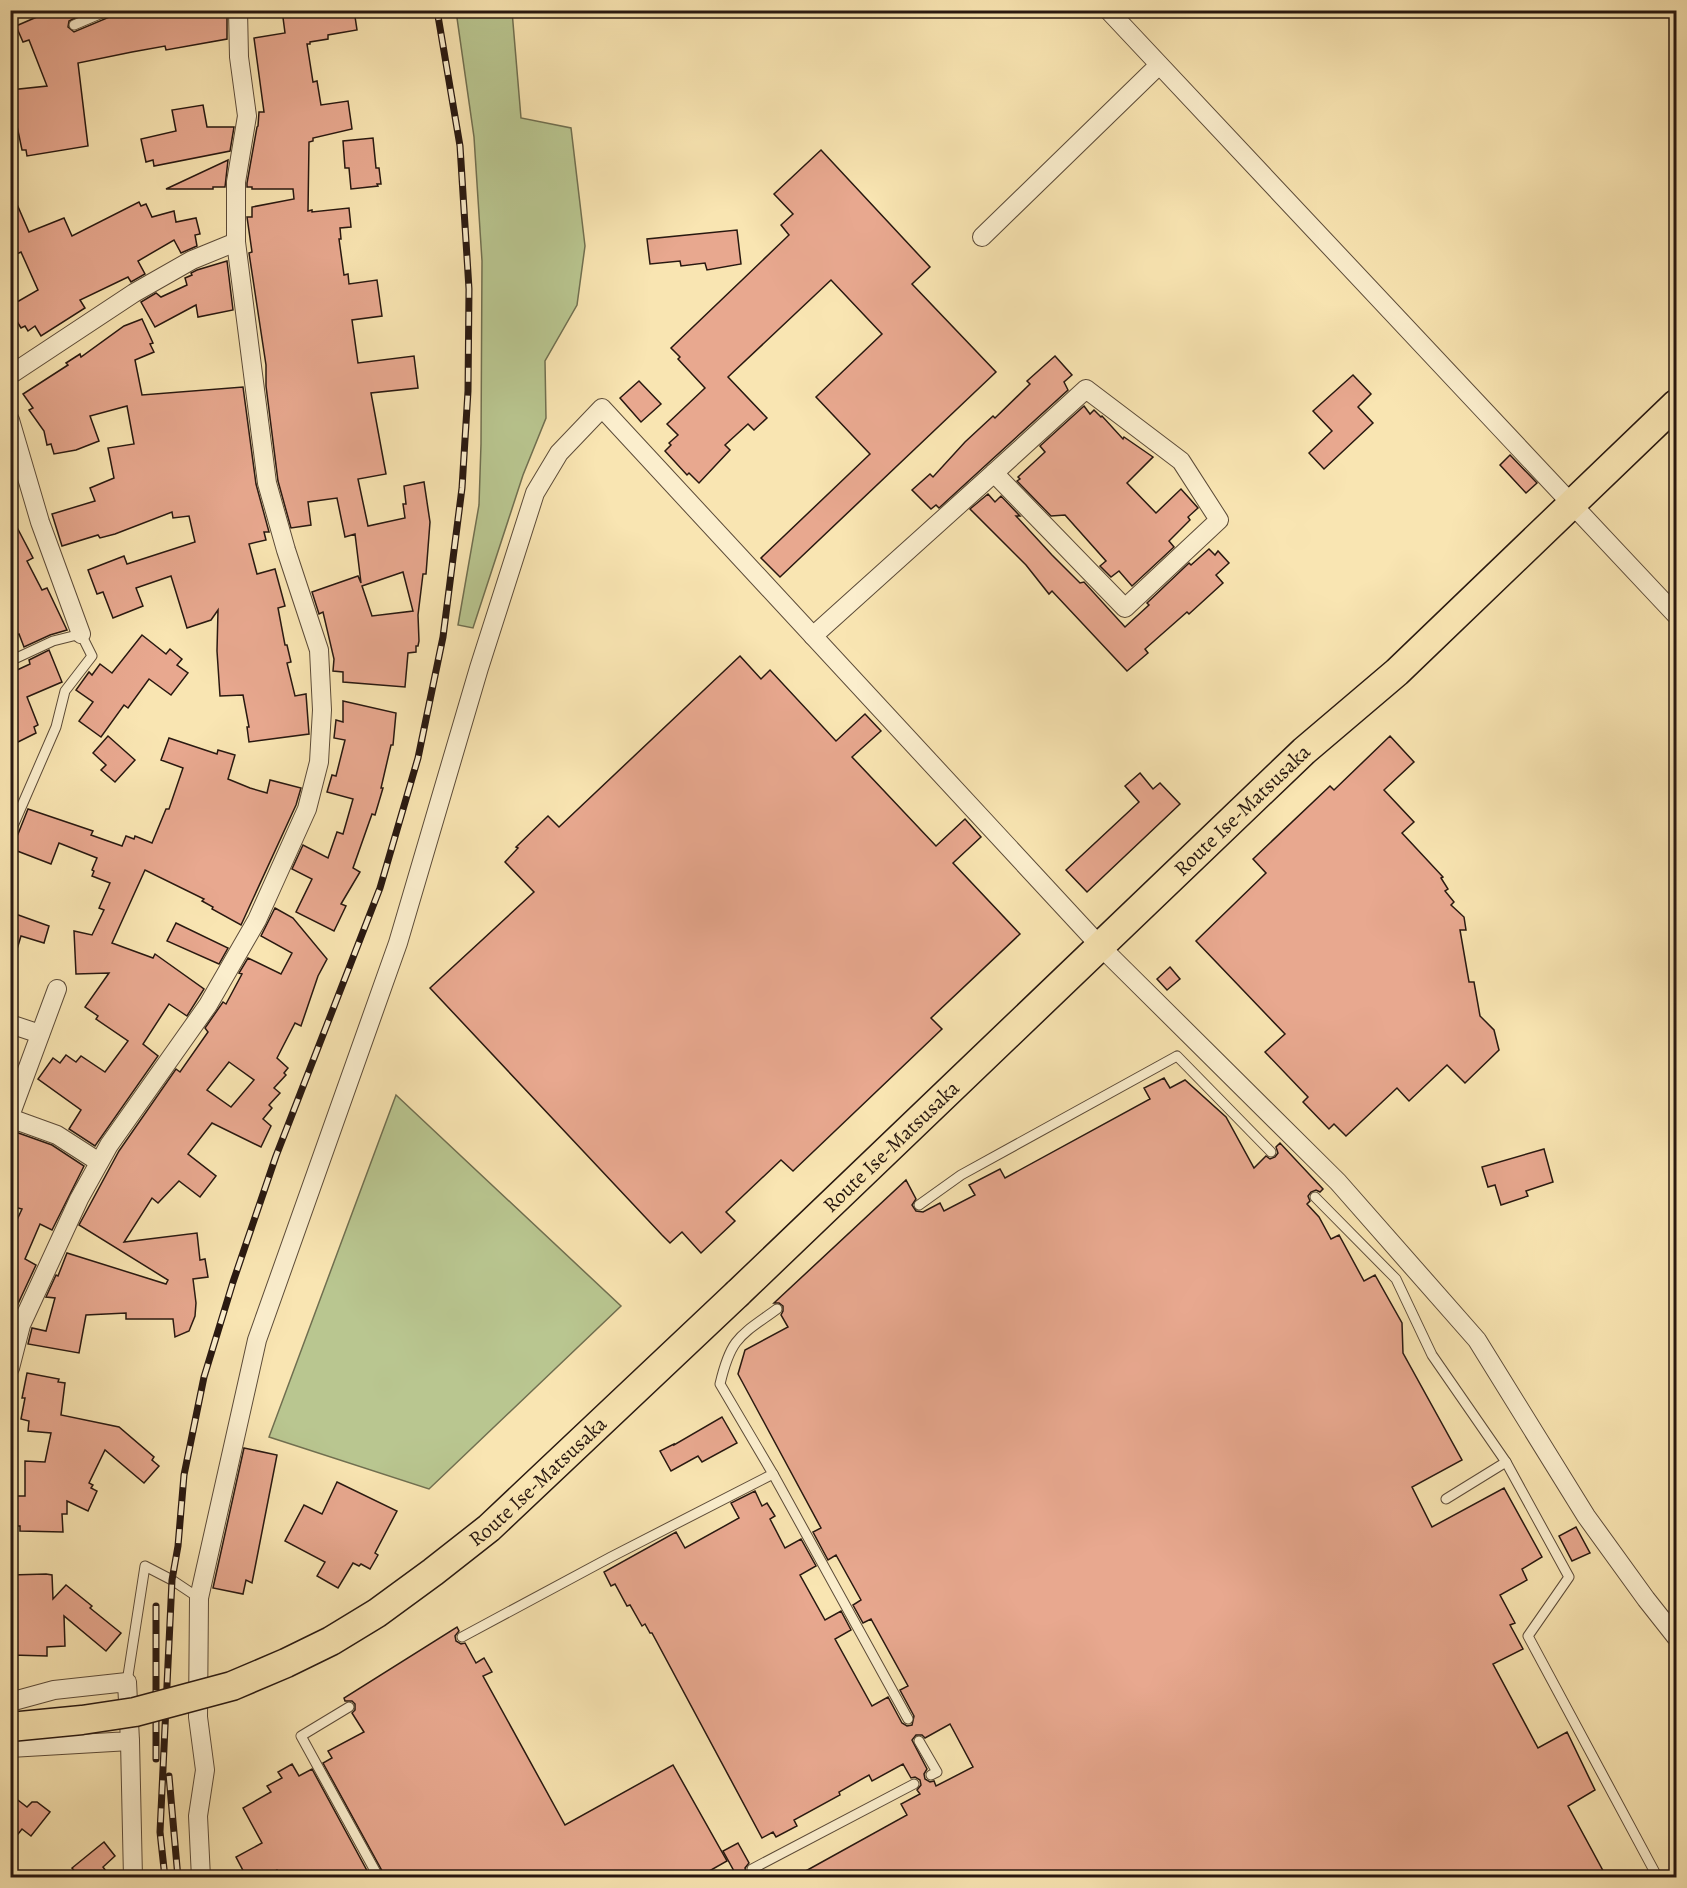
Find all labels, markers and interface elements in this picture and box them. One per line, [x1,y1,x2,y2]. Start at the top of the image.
street label: Route Ise-Matsusaka [1168,738,1317,882]
street label: Route Ise-Matsusaka [817,1074,966,1218]
street label: Route Ise-Matsusaka [463,1410,613,1553]

